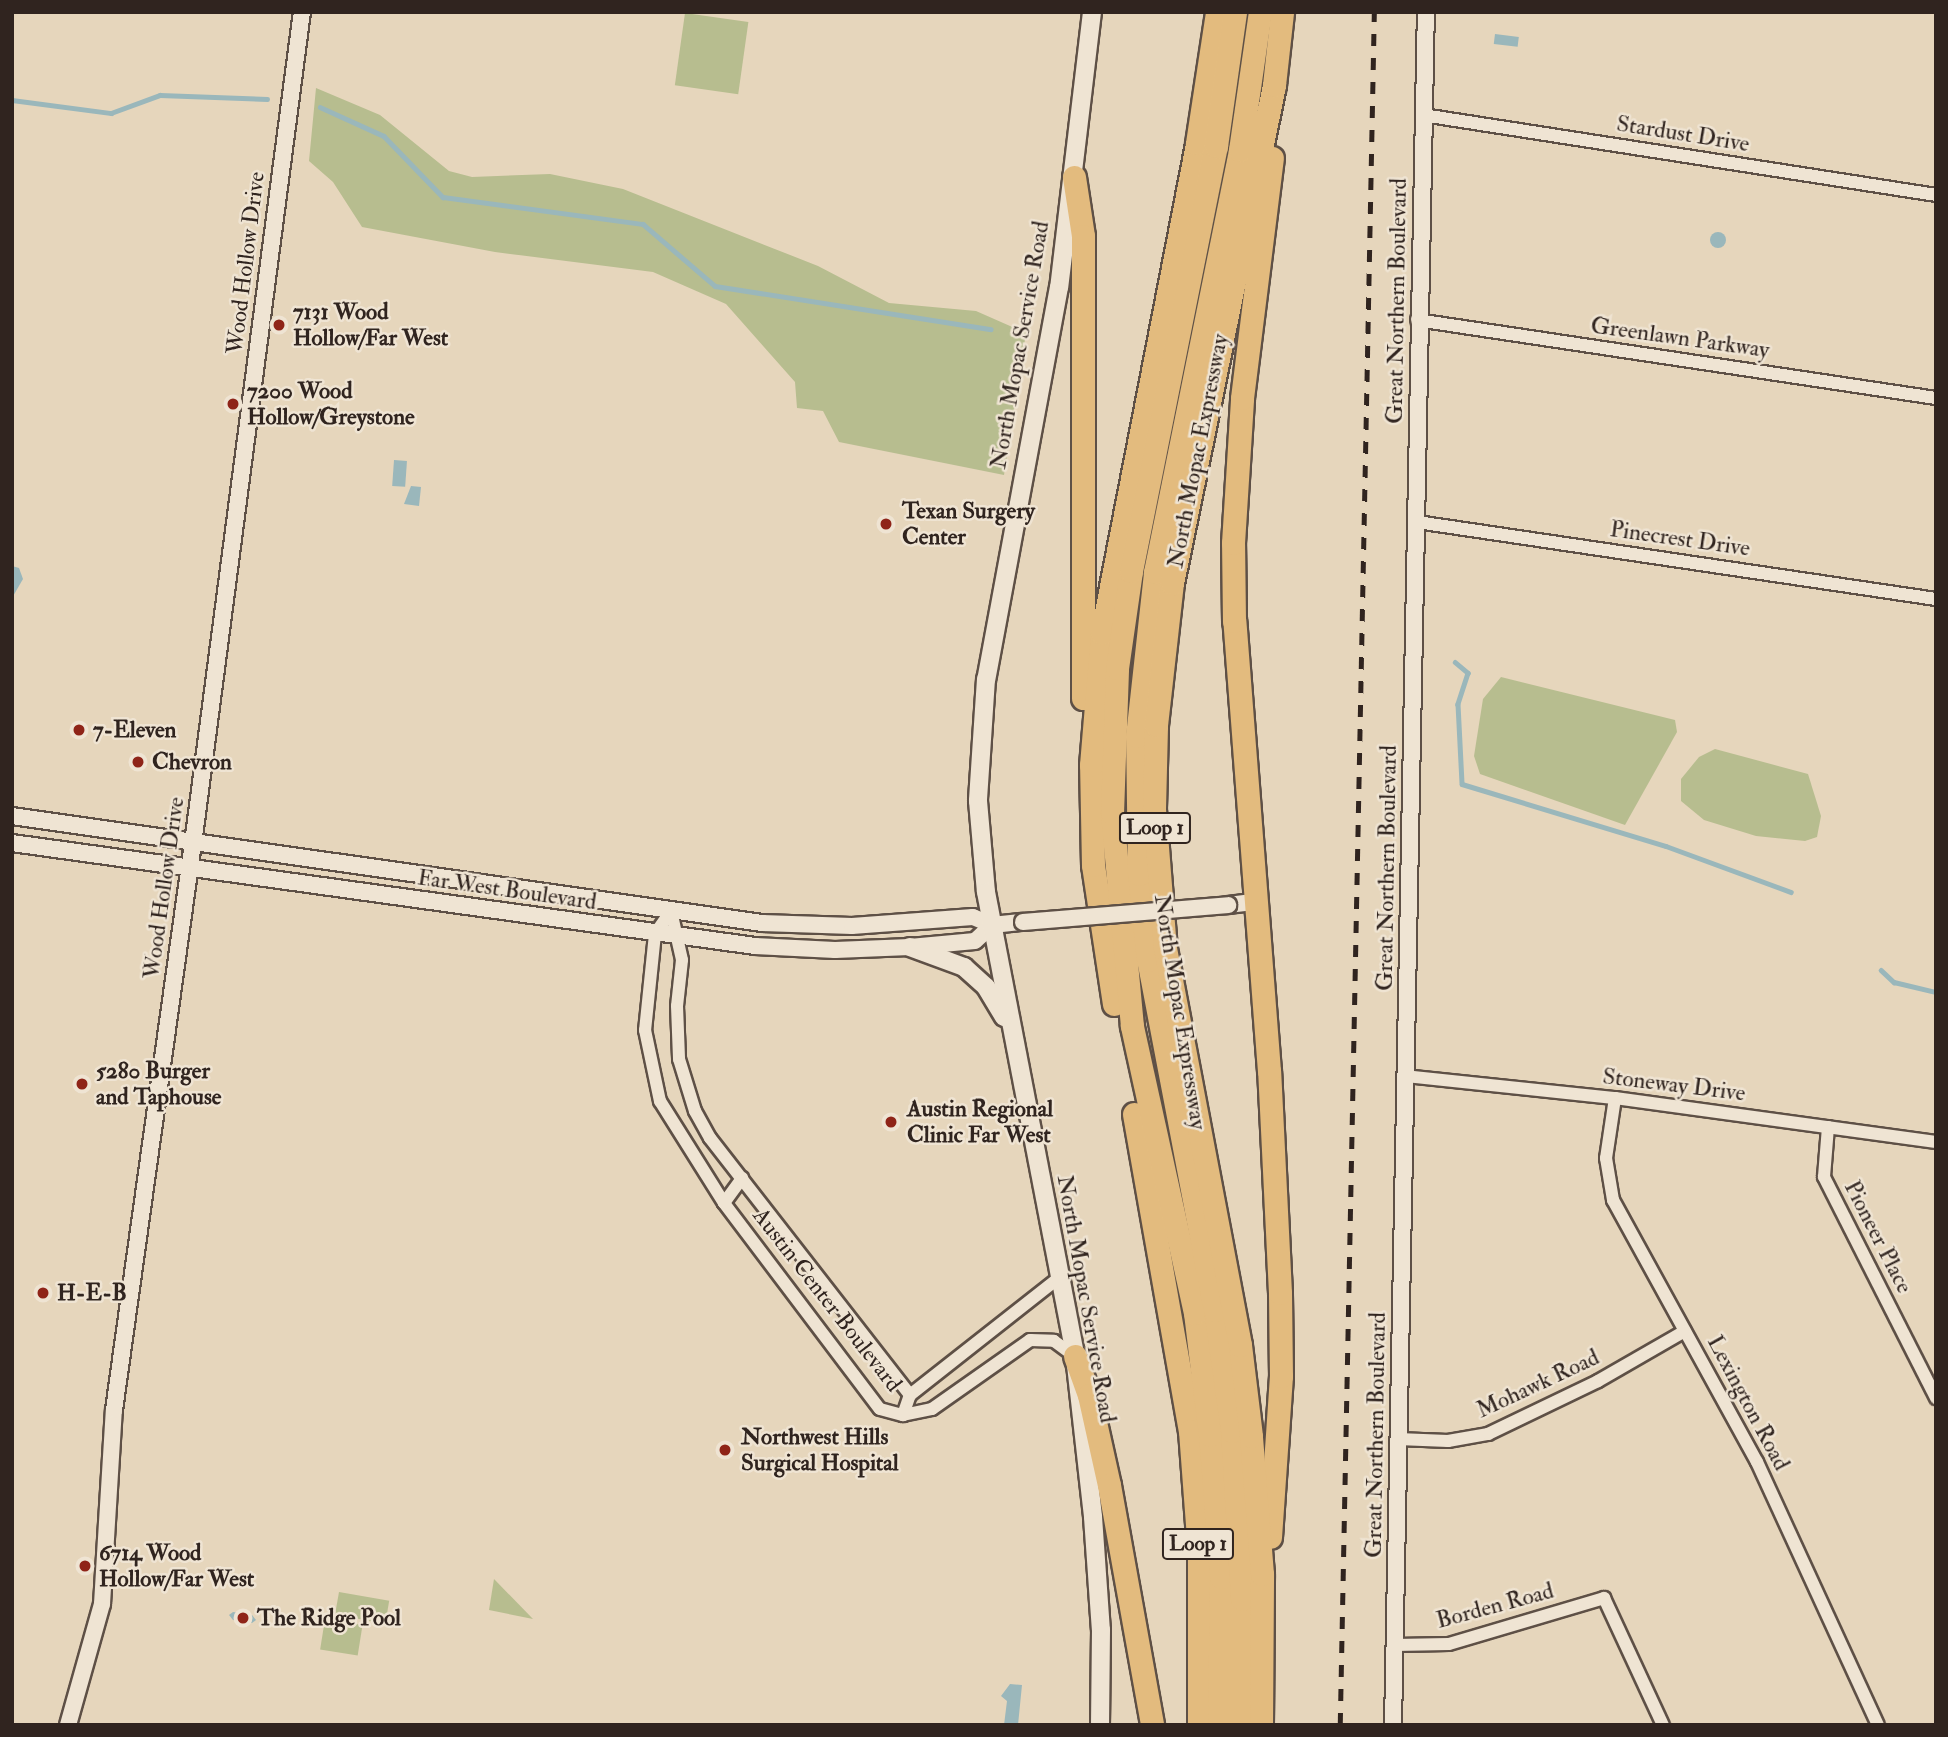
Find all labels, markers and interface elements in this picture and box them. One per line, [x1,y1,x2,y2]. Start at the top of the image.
street label: Stardust Drive [1615,110,1751,158]
street label: Wood Hollow Drive [221,170,271,356]
street label: Great Northern Boulevard [1381,178,1413,424]
street label: North Mopac Service Road [985,219,1055,471]
place label: 7131 Wood Hollow/Far West [293,298,448,352]
street label: Greenlawn Parkway [1589,312,1771,364]
marker: 7131 Wood Hollow/Far West [271,317,287,333]
street label: North Mopac Expressway [1162,332,1234,570]
place label: 7200 Wood Hollow/Greystone [247,377,415,431]
marker: 7200 Wood Hollow/Greystone [225,396,241,412]
place label: Texan Surgery Center [902,497,1035,551]
marker: Texan Surgery Center [876,514,896,534]
street label: Pinecrest Drive [1608,516,1752,562]
place label: 7-Eleven [93,716,176,744]
marker: 7-Eleven [71,722,87,738]
street label: Great Northern Boulevard [1371,745,1403,991]
place label: Chevron [152,748,232,776]
marker: Chevron [130,754,146,770]
street label: Wood Hollow Drive [138,795,190,981]
road number: Loop 1 [1118,810,1192,846]
street label: Far West Boulevard [416,864,598,916]
street label: North Mopac Expressway [1148,892,1212,1132]
place label: 5280 Burger and Taphouse [96,1057,221,1111]
street label: Stoneway Drive [1601,1063,1747,1107]
marker: 5280 Burger and Taphouse [74,1076,90,1092]
place label: Austin Regional Clinic Far West [907,1095,1053,1149]
marker: Austin Regional Clinic Far West [881,1112,901,1132]
street label: North Mopac Service Road [1051,1173,1121,1425]
street label: Pioneer Place [1838,1176,1918,1298]
street label: Austin Center Boulevard [747,1203,907,1397]
place label: H-E-B [57,1279,127,1307]
marker: H-E-B [35,1285,51,1301]
street label: Great Northern Boulevard [1360,1312,1392,1558]
street label: Lexington Road [1701,1331,1795,1475]
street label: Mohawk Road [1472,1344,1604,1424]
place label: Northwest Hills Surgical Hospital [741,1423,899,1477]
marker: Northwest Hills Surgical Hospital [715,1440,735,1460]
road number: Loop 1 [1161,1526,1235,1562]
place label: 6714 Wood Hollow/Far West [99,1539,254,1593]
marker: 6714 Wood Hollow/Far West [77,1558,93,1574]
street label: Borden Road [1433,1577,1557,1635]
place label: The Ridge Pool [257,1604,401,1632]
marker: The Ridge Pool [235,1610,251,1626]

